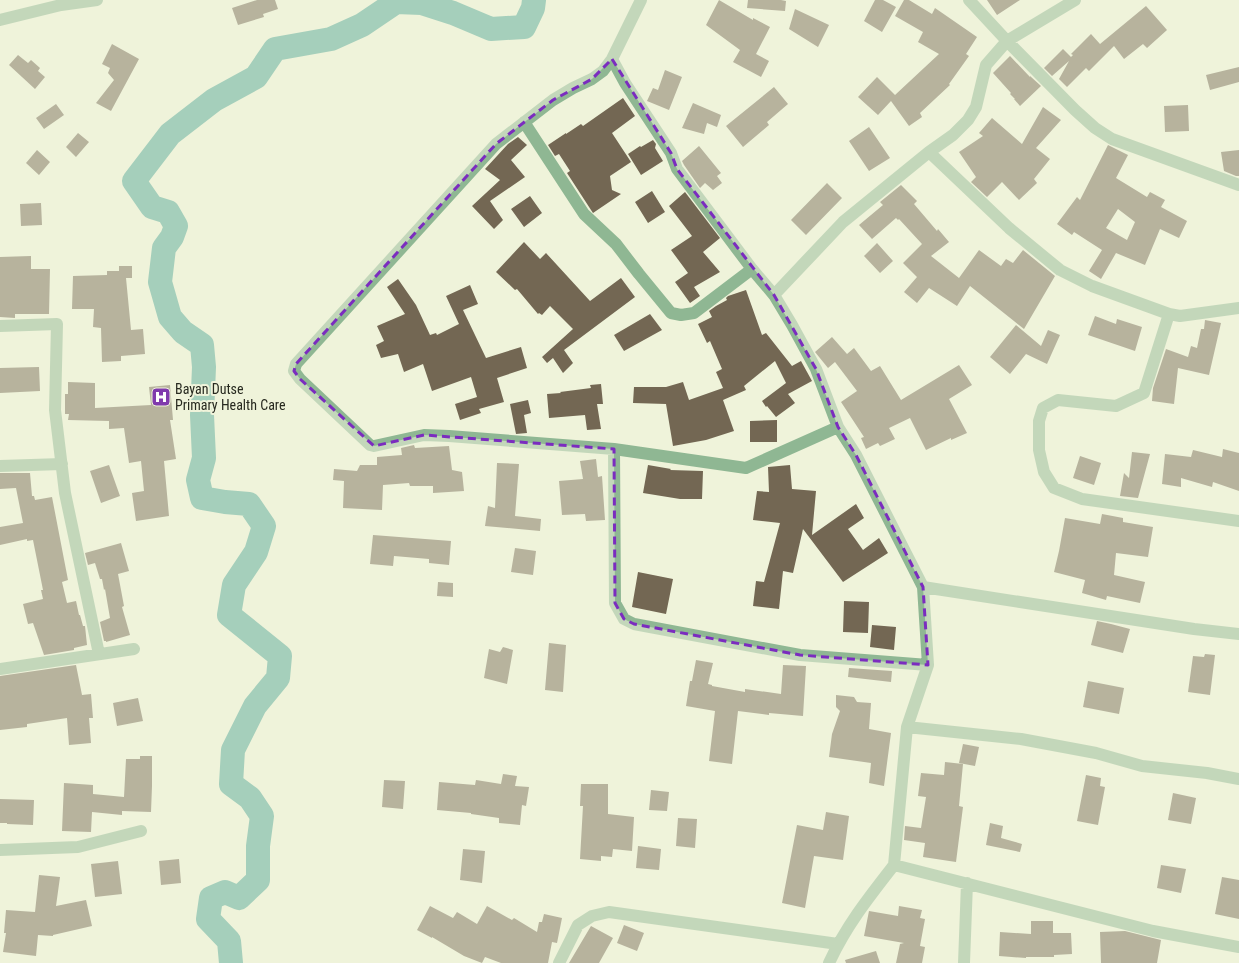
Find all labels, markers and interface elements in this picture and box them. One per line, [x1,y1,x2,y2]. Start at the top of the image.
place label: Bayan Dutse Primary Health Care [175,381,286,413]
hospital icon: Bayan Dutse Primary Health Care [150,386,172,408]

